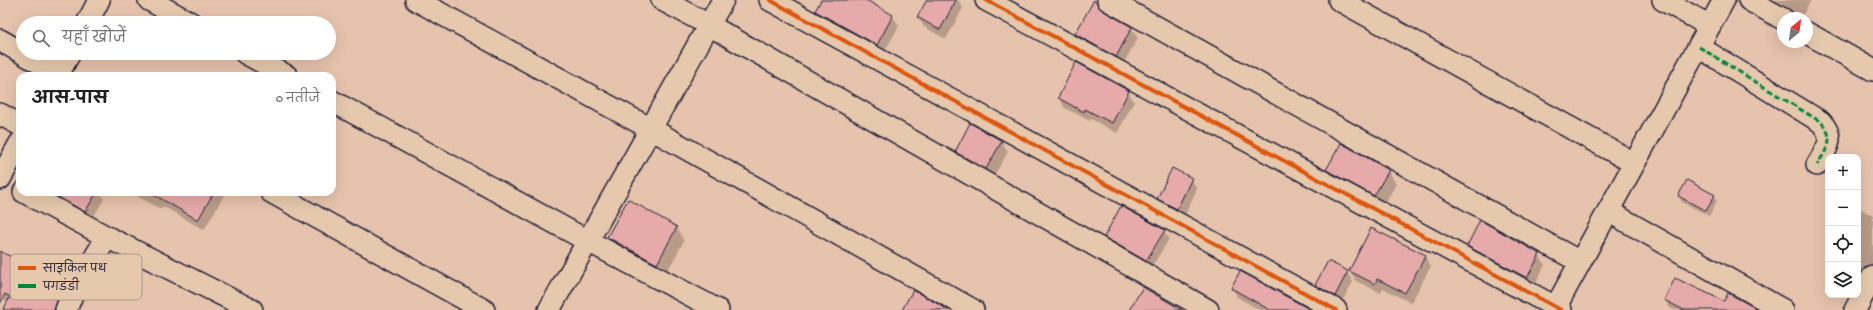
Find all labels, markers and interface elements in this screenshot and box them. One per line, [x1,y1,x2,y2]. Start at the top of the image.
north arrow [1777,12,1813,48]
search box [16,16,336,60]
icon: search [30,27,52,49]
text: यहाँ खोजें [62,30,126,48]
text: आस-पास [32,90,108,110]
text: 0 नतीजे [276,92,320,107]
map controls [1825,154,1861,298]
button: + [1825,154,1861,190]
button: − [1825,190,1861,226]
button: locate [1825,226,1861,262]
legend [10,254,142,300]
text: साइकिल पथ [42,259,108,276]
button: layers [1825,262,1861,298]
text: पगडंडी [42,277,80,294]

